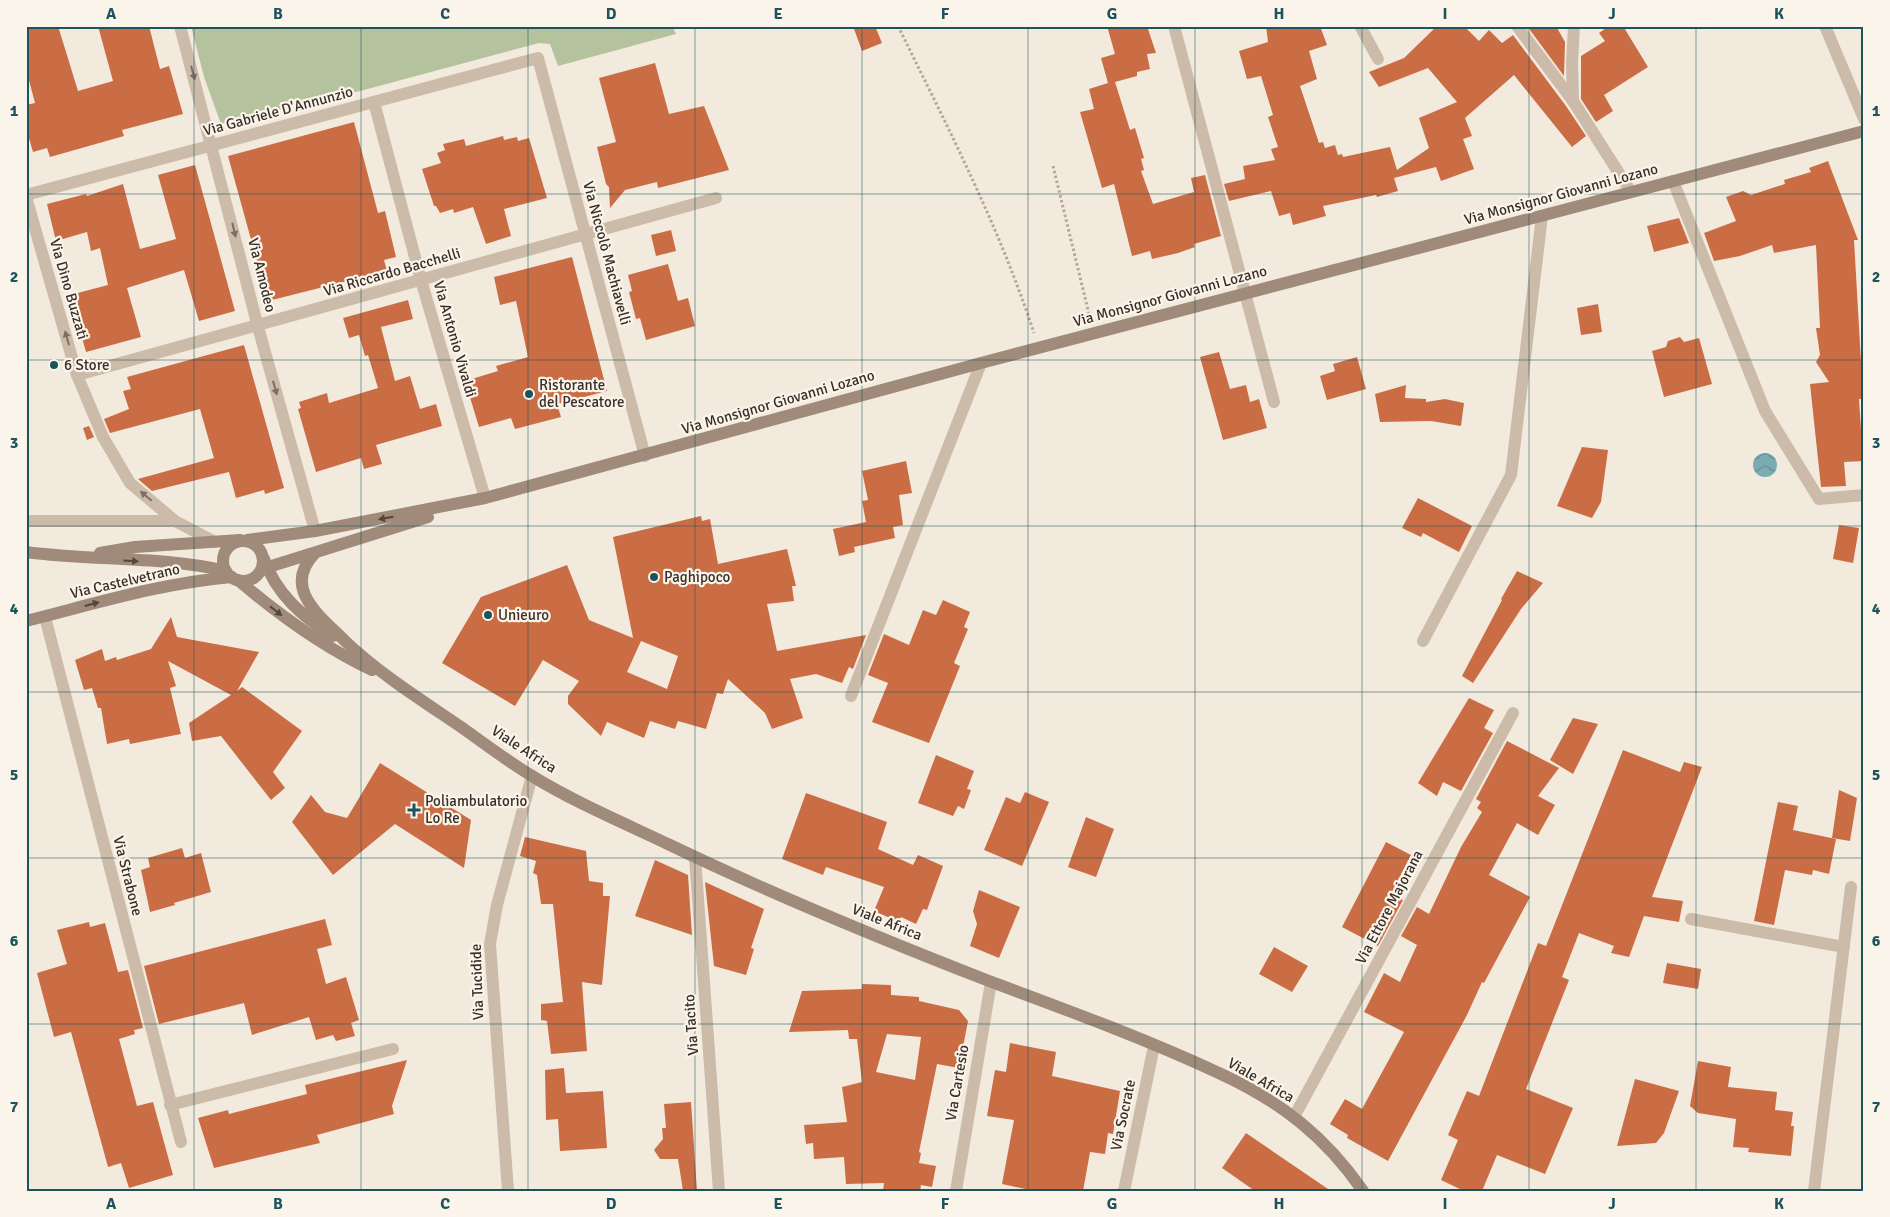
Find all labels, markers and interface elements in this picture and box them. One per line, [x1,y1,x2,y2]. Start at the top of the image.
text: A [106,4,117,24]
text: B [273,4,283,24]
text: C [440,4,450,24]
text: D [606,4,617,24]
text: E [773,4,783,24]
text: F [941,4,950,24]
text: G [1107,4,1117,24]
text: H [1274,4,1284,24]
text: I [1442,4,1448,24]
text: J [1608,4,1616,24]
text: K [1774,4,1784,24]
one-way arrow [189,66,197,81]
street label: Via Gabriele D'Annunzio [201,82,355,140]
text: 1 [10,101,19,121]
text: 1 [1872,101,1881,121]
street label: Via Monsignor Giovanni Lozano [1462,159,1660,229]
street label: Via Niccolò Machiavelli [579,179,635,327]
one-way arrow [230,223,238,238]
street label: Via Dino Buzzati [46,236,92,342]
street label: Via Amodeo [244,236,280,314]
street label: Via Riccardo Bacchelli [321,244,463,300]
street label: Via Monsignor Giovanni Lozano [1071,261,1269,331]
text: 2 [10,267,18,287]
text: 2 [1872,267,1880,287]
street label: Via Antonio Vivaldi [430,279,480,399]
one-way arrow [62,330,70,345]
place label: 6 Store [64,356,109,374]
marker: 6 Store [48,359,60,371]
street label: Via Monsignor Giovanni Lozano [679,366,877,438]
place label: Ristorante del Pescatore [539,376,625,411]
one-way arrow [271,380,279,395]
marker: Ristorante del Pescatore [523,388,535,400]
text: 3 [10,433,18,453]
text: 3 [1872,433,1880,453]
one-way arrow [139,491,152,502]
one-way arrow [377,514,393,522]
one-way arrow [123,557,139,565]
street label: Via Castelvetrano [68,560,182,602]
place label: Paghipoco [664,568,731,586]
marker: Paghipoco [648,571,660,583]
text: 4 [10,599,19,619]
text: 4 [1872,599,1881,619]
one-way arrow [85,600,100,608]
one-way arrow [269,605,282,616]
place label: Unieuro [498,606,549,624]
marker: Unieuro [482,609,494,621]
street label: Viale Africa [488,721,560,777]
text: 5 [10,765,18,785]
text: 5 [1872,765,1880,785]
place label: Poliambulatorio Lo Re [425,792,528,827]
marker: Poliambulatorio Lo Re [407,803,421,817]
street label: Via Strabone [109,834,147,918]
street label: Via Ettore Majorana [1351,847,1427,967]
street label: Viale Africa [849,900,925,944]
text: 6 [10,931,19,951]
text: 6 [1872,931,1881,951]
street label: Via Tucidide [467,943,487,1021]
street label: Via Tacito [680,993,702,1056]
street label: Via Cartesio [941,1043,973,1123]
street label: Viale Africa [1224,1054,1298,1106]
street label: Via Socrate [1107,1078,1139,1152]
text: 7 [10,1097,19,1117]
text: 7 [1872,1097,1881,1117]
text: A [106,1194,117,1214]
text: B [273,1194,283,1214]
text: C [440,1194,450,1214]
text: D [606,1194,617,1214]
text: E [773,1194,783,1214]
text: F [941,1194,950,1214]
text: G [1107,1194,1117,1214]
text: H [1274,1194,1284,1214]
text: I [1442,1194,1448,1214]
text: J [1608,1194,1616,1214]
text: K [1774,1194,1784,1214]

